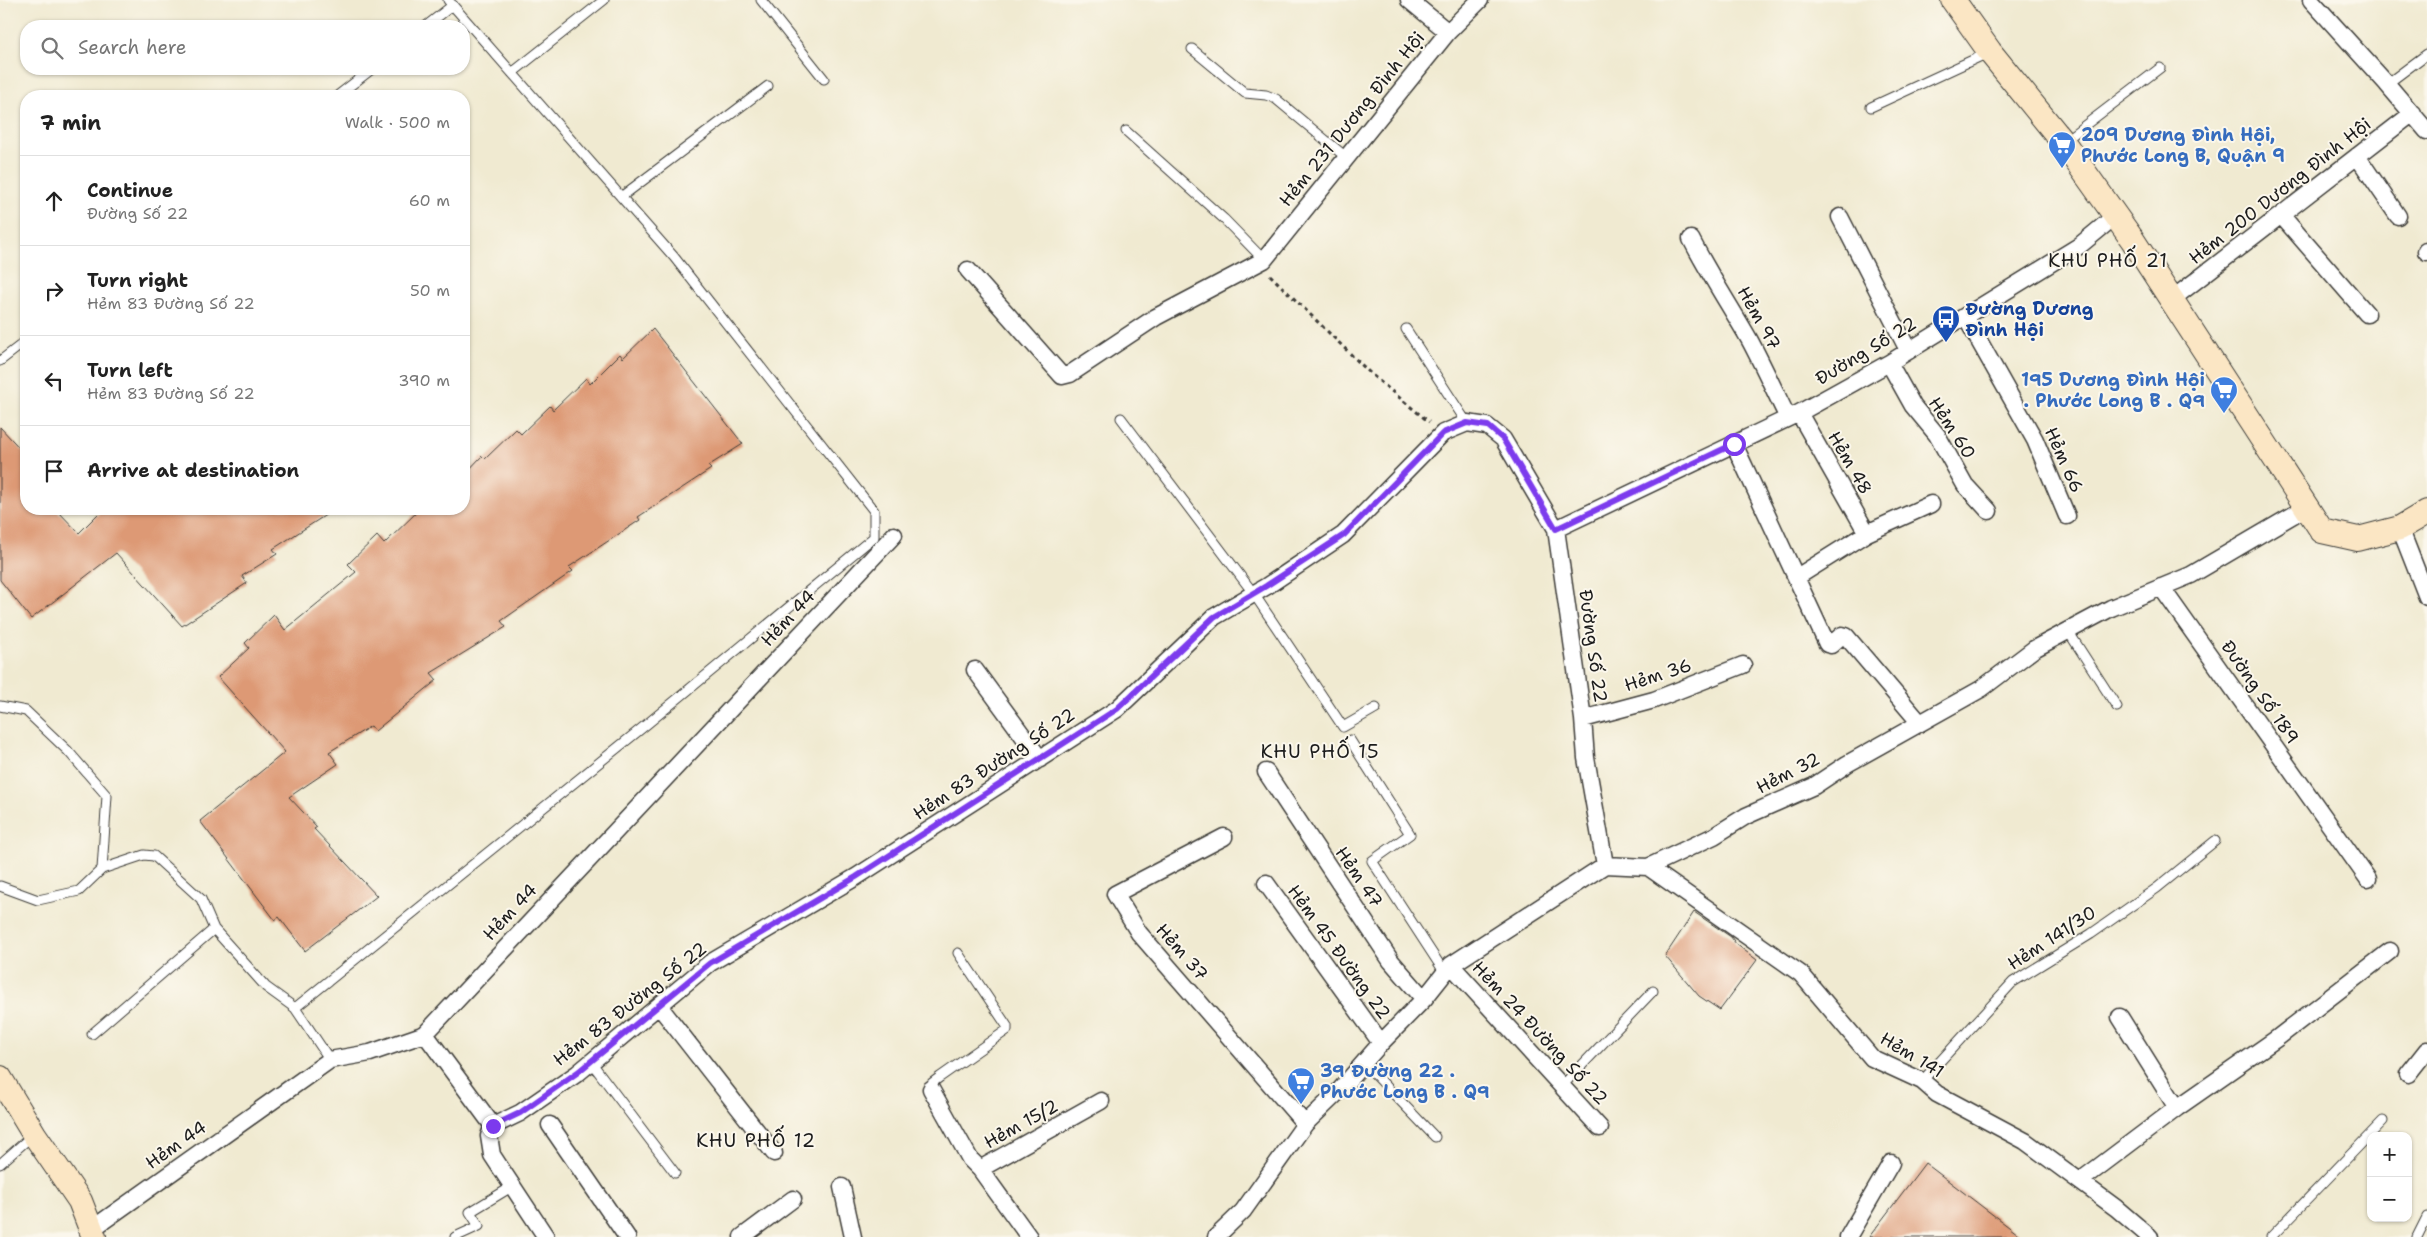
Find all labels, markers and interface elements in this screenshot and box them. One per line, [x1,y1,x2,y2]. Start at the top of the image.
search box [20,20,470,75]
street label: Hẻm 231 Dương Đình Hội [1274,26,1430,212]
icon: search [38,34,66,62]
text: Search here [78,35,187,60]
text: 7 min [40,109,101,137]
text: Walk · 500 m [345,112,450,133]
street label: Hẻm 200 Dương Đình Hội [2184,112,2376,270]
place label: 209 Dương Đình Hội, Phước Long B, Quận 9 [2081,123,2285,168]
supermarket icon: 209 Dương Đình Hội, Phước Long B, Quận 9 [2047,130,2077,169]
text: Continue [87,178,173,203]
icon: ahead [40,187,68,215]
text: 60 m [409,190,450,211]
text: Đường Số 22 [87,203,188,224]
district label: KHU PHỐ 21 [2048,245,2168,273]
text: Turn right [87,268,188,293]
icon: right [40,277,68,305]
text: 50 m [410,280,450,301]
street label: Hẻm 97 [1732,282,1786,354]
text: Hẻm 83 Đường Số 22 [87,293,255,314]
place label: Đường Dương Đình Hội [1965,297,2094,342]
bus stop icon: Đường Dương Đình Hội [1931,304,1961,343]
street label: Đường Số 22 [1811,311,1921,391]
text: Turn left [87,358,173,383]
icon: left [40,367,68,395]
place label: 195 Dương Đình Hội . Phước Long B . Q9 [2021,368,2205,413]
text: 390 m [398,370,450,391]
supermarket icon: 195 Dương Đình Hội . Phước Long B . Q9 [2209,375,2239,414]
text: Hẻm 83 Đường Số 22 [87,383,255,404]
street label: Hẻm 60 [1923,392,1981,464]
street label: Hẻm 66 [2039,423,2089,497]
street label: Hẻm 48 [1822,427,1878,499]
route start [1723,433,1746,456]
icon: arrive [40,457,68,485]
text: Arrive at destination [87,458,299,483]
street label: Hẻm 44 [756,584,820,652]
street label: Đường Số 22 [1573,588,1613,704]
street label: Đường Số 189 [2215,636,2305,748]
street label: Hẻm 36 [1621,653,1695,697]
street label: Hẻm 83 Đường Số 22 [908,703,1080,825]
district label: KHU PHỐ 15 [1260,736,1380,764]
street label: Hẻm 32 [1752,747,1824,799]
street label: Hẻm 47 [1330,842,1388,912]
street label: Hẻm 44 [478,878,542,946]
street label: Hẻm 45 Đường 22 [1282,880,1396,1024]
street label: Hẻm 141/30 [2003,900,2101,976]
street label: Hẻm 37 [1151,918,1213,986]
street label: Hẻm 83 Đường Số 22 [548,936,712,1072]
street label: Hẻm 24 Đường Số 22 [1467,956,1613,1110]
street label: Hẻm 141 [1876,1027,1948,1083]
place label: 39 Đường 22 . Phước Long B . Q9 [1320,1059,1490,1104]
supermarket icon: 39 Đường 22 . Phước Long B . Q9 [1286,1066,1316,1105]
street label: Hẻm 15/2 [980,1094,1062,1154]
street label: Hẻm 44 [141,1115,211,1175]
route end [482,1115,505,1138]
district label: KHU PHỐ 12 [696,1125,816,1153]
map controls [2367,1132,2412,1222]
button: + [2367,1132,2412,1177]
button: − [2367,1177,2412,1222]

